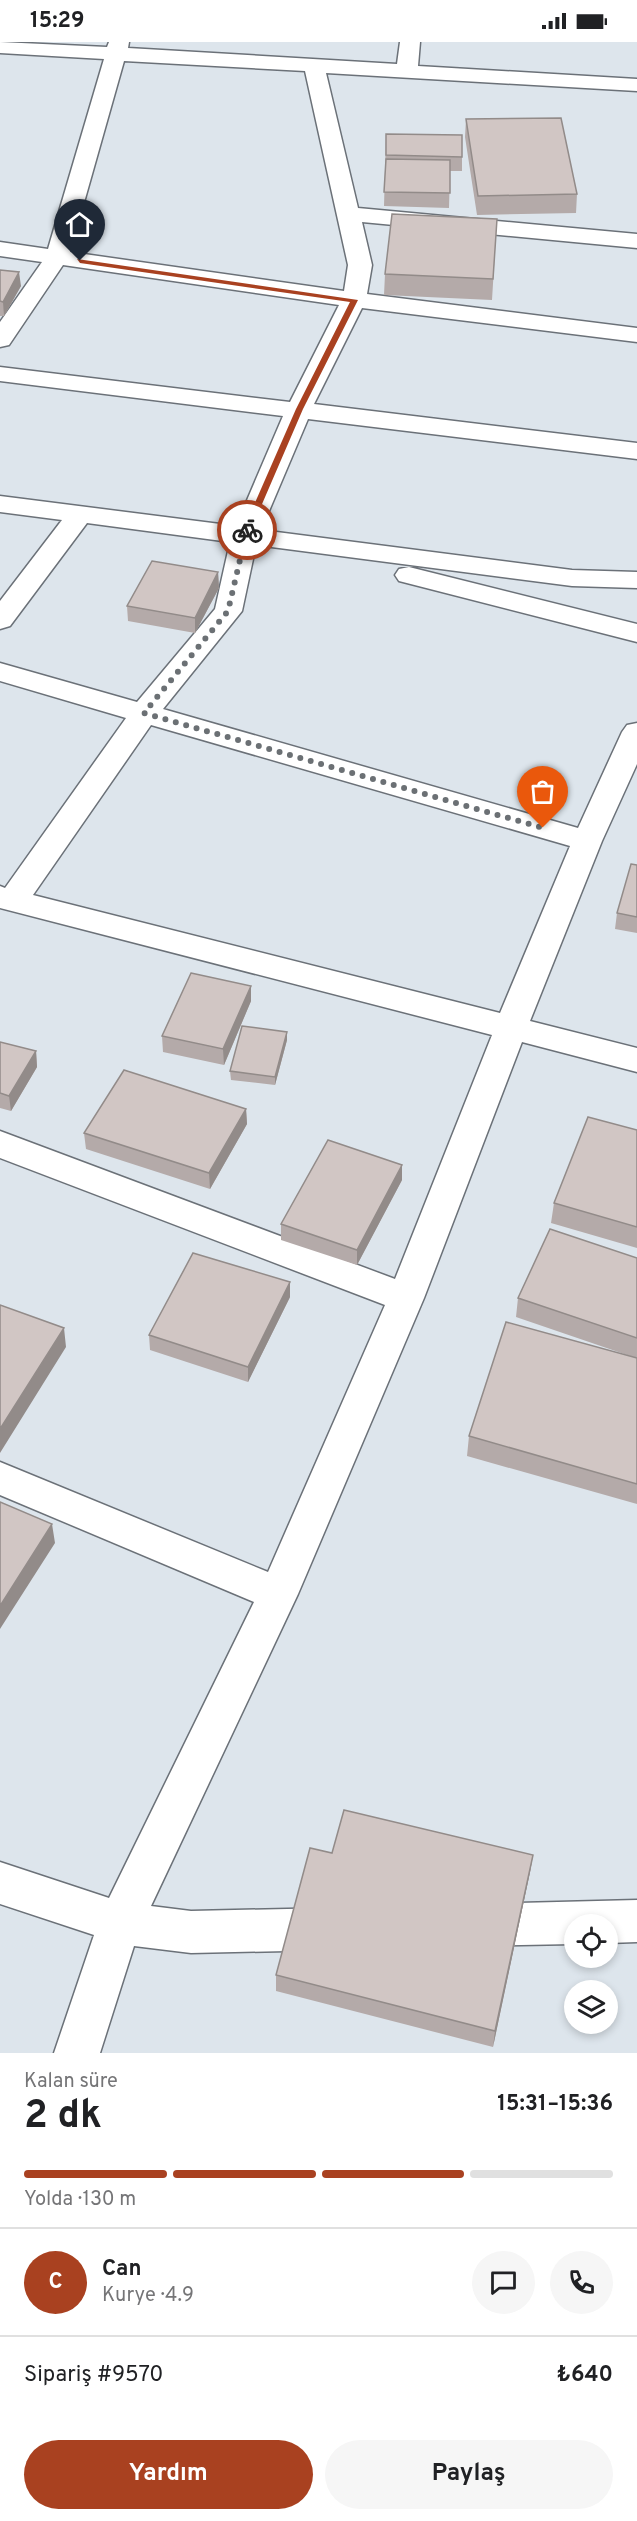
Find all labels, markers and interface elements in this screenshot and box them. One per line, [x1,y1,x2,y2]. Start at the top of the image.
text: 15:29 [30,8,85,35]
pin [54,199,105,261]
icon: home [63,208,96,241]
courier [217,500,277,560]
icon: bike [231,514,264,547]
pin [517,766,568,828]
icon: bag [526,775,559,808]
map controls [564,1914,618,2034]
button: locate [564,1914,618,1968]
button: layers [564,1980,618,2034]
text: Kalan süre [24,2069,118,2095]
text: 15:31–15:36 [497,2091,613,2118]
text: 2 dk [24,2093,102,2142]
text: Yolda · 130 m [24,2187,136,2213]
button: chat [472,2251,535,2314]
button: phone [550,2251,613,2314]
text: Can [102,2256,141,2283]
text: C [48,2269,63,2296]
text: Kurye · 4.9 [102,2283,194,2309]
text: Sipariş #9570 [24,2362,163,2389]
text: ₺640 [556,2362,613,2389]
button: Yardım [24,2440,313,2509]
button: Paylaş [325,2440,613,2509]

